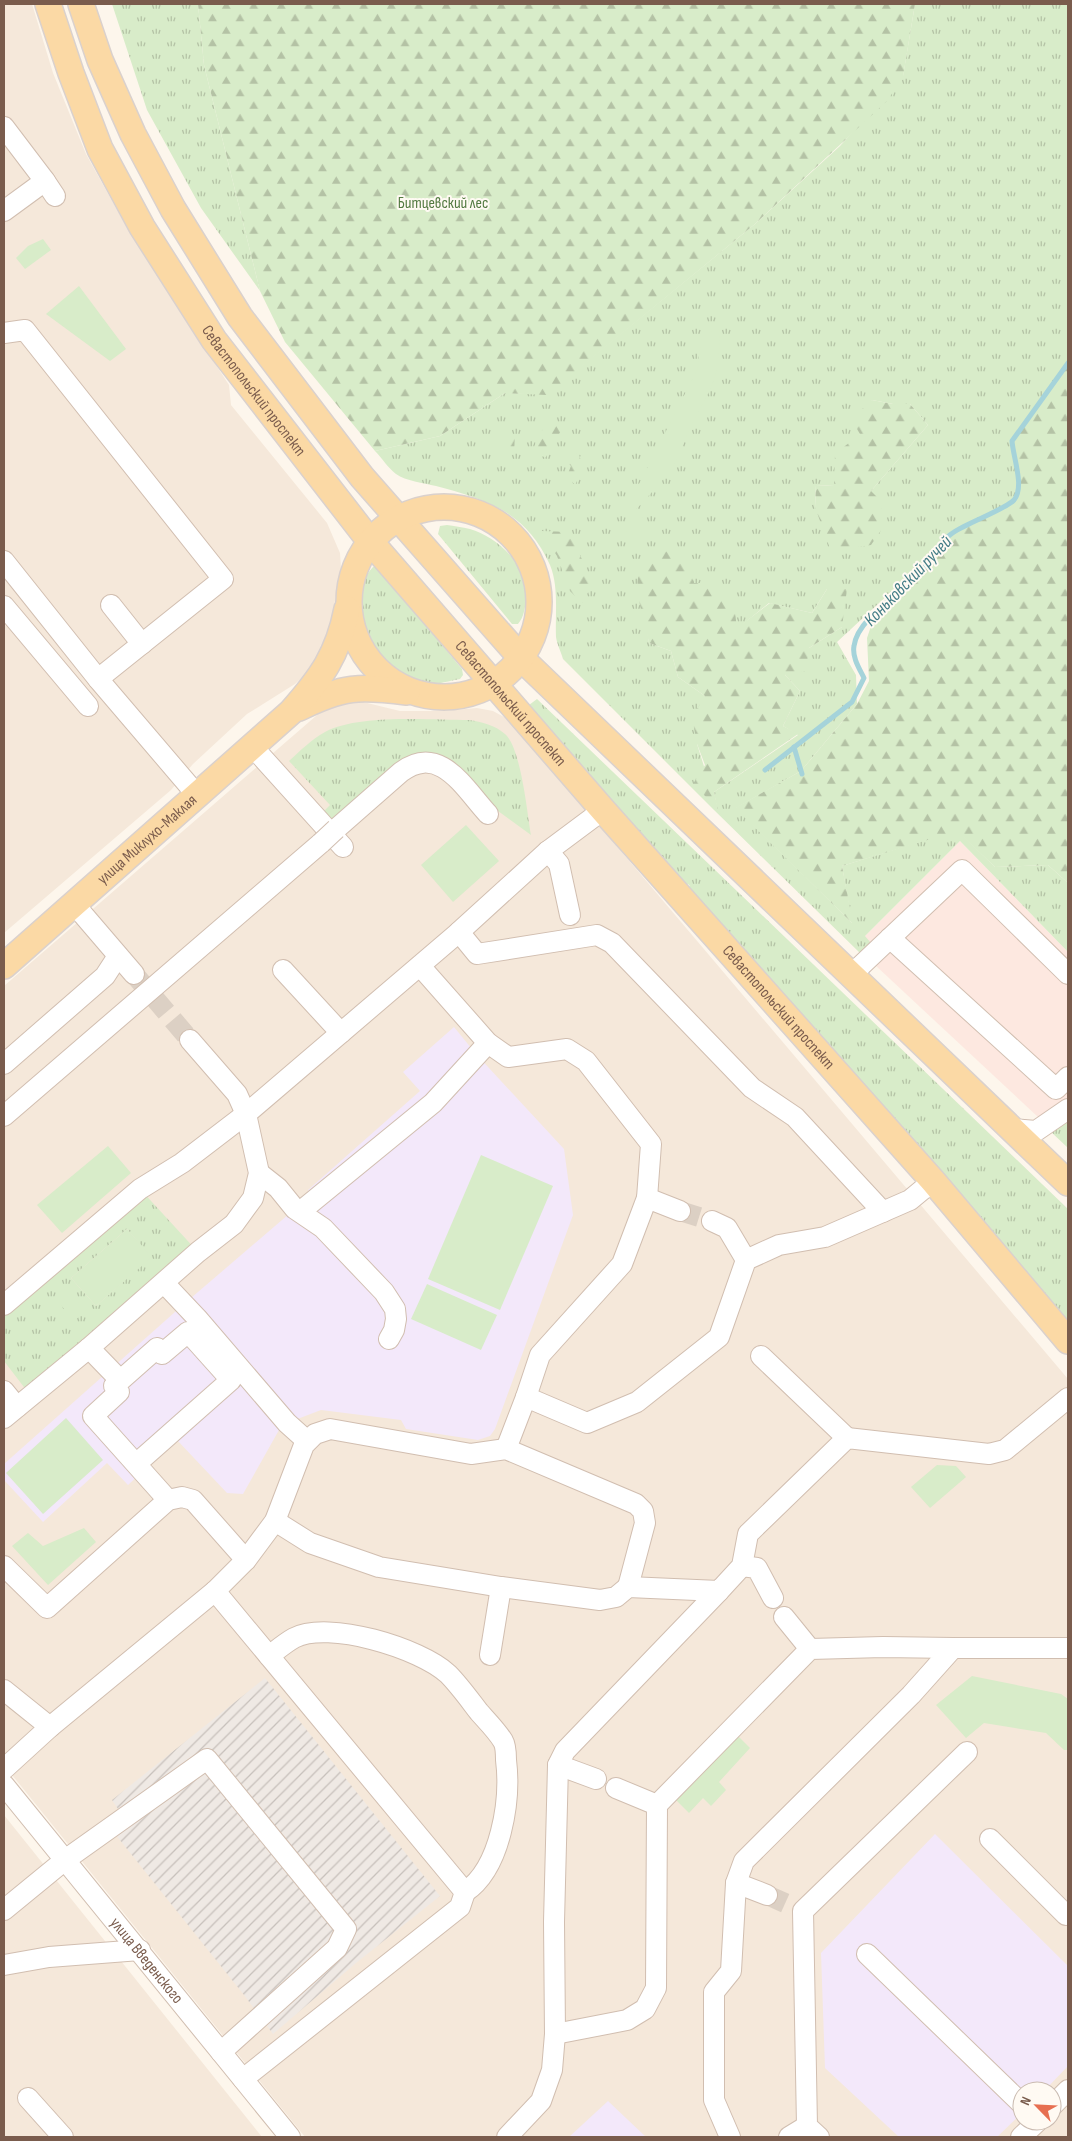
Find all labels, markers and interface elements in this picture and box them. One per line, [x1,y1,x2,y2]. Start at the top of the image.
park label: Битцевский лес [398,194,488,213]
street label: Севастопольский проспект [198,322,310,460]
water label: Коньковский ручей [860,531,957,630]
street label: Севастопольский проспект [451,637,570,770]
street label: улица Миклухо-Маклая [93,790,201,888]
street label: Севастопольский проспект [718,941,839,1073]
street label: улица Введенского [106,1914,187,2007]
north arrow [1012,2081,1062,2131]
text: N [1016,2094,1035,2108]

